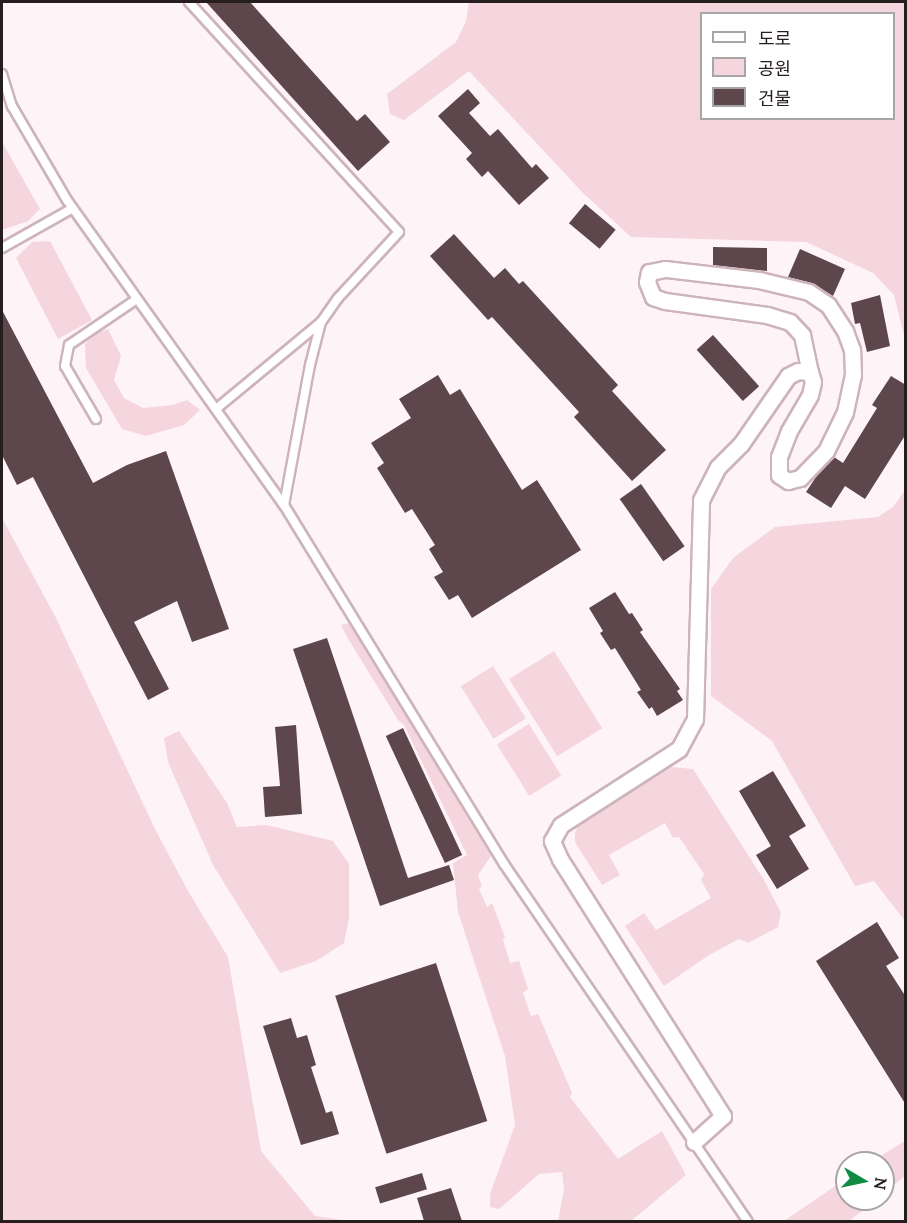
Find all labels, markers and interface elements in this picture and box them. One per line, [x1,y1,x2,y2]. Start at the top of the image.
legend [700,12,895,120]
text: 도로 [758,27,791,50]
text: 공원 [758,57,791,80]
text: 건물 [758,87,791,110]
north arrow [835,1151,895,1211]
text: N [870,1176,892,1191]

